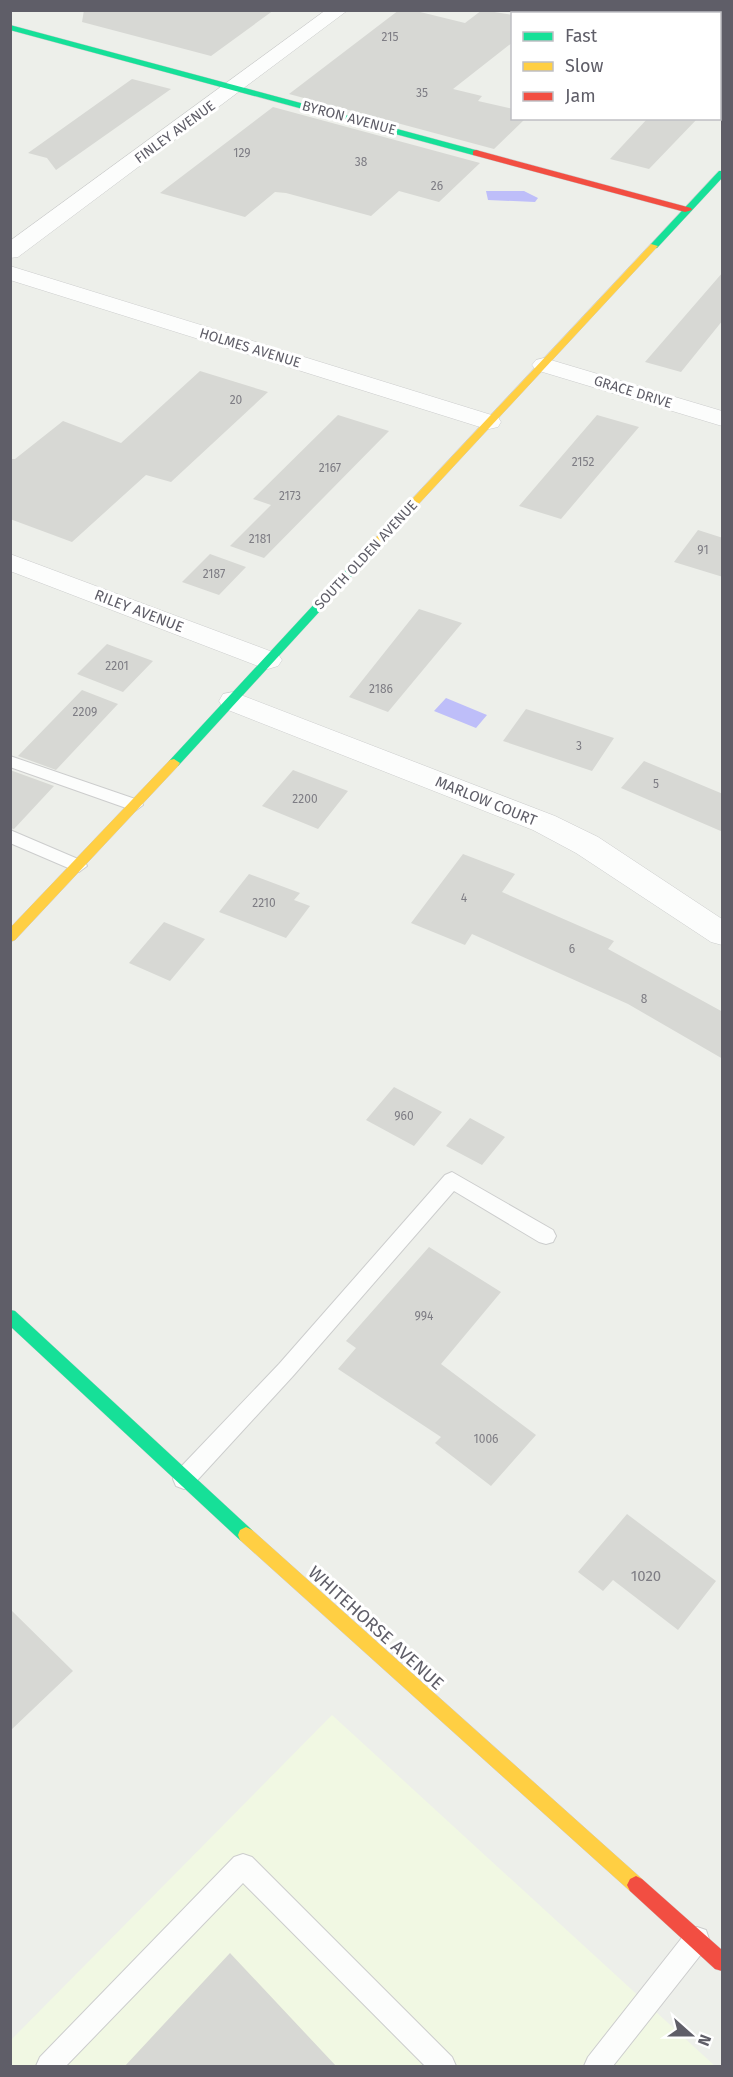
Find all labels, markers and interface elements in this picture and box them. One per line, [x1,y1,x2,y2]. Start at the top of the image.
legend [511,12,721,120]
text: Fast [565,25,598,47]
house number: 215 [382,30,398,44]
text: Slow [565,55,604,77]
text: Jam [565,85,596,107]
house number: 35 [416,86,428,100]
street label: FINLEY AVENUE [131,97,219,167]
street label: BYRON AVENUE [300,97,398,139]
house number: 129 [233,146,251,160]
house number: 38 [355,155,368,169]
house number: 26 [431,179,443,193]
street label: HOLMES AVENUE [197,325,303,371]
street label: GRACE DRIVE [592,372,674,412]
house number: 20 [230,393,243,407]
house number: 2152 [572,455,594,469]
house number: 2167 [319,461,341,475]
house number: 2173 [279,489,301,503]
street label: SOUTH OLDEN AVENUE [311,497,421,613]
house number: 2181 [249,532,271,546]
house number: 91 [697,543,709,557]
house number: 2187 [203,567,225,581]
street label: RILEY AVENUE [92,586,186,636]
house number: 2201 [105,659,129,673]
house number: 2186 [369,682,393,696]
house number: 2209 [73,705,97,719]
house number: 3 [576,739,582,753]
street label: MARLOW COURT [433,772,540,830]
house number: 5 [653,777,659,791]
house number: 2200 [292,792,318,806]
house number: 4 [461,891,468,905]
house number: 2210 [252,896,276,910]
house number: 6 [569,942,575,956]
house number: 8 [641,992,648,1006]
house number: 960 [394,1109,414,1123]
house number: 994 [415,1309,434,1323]
house number: 1006 [474,1432,498,1446]
street label: WHITEHORSE AVENUE [304,1561,448,1695]
house number: 1020 [631,1567,661,1585]
north arrow [661,2005,721,2065]
text: N [694,2032,715,2049]

